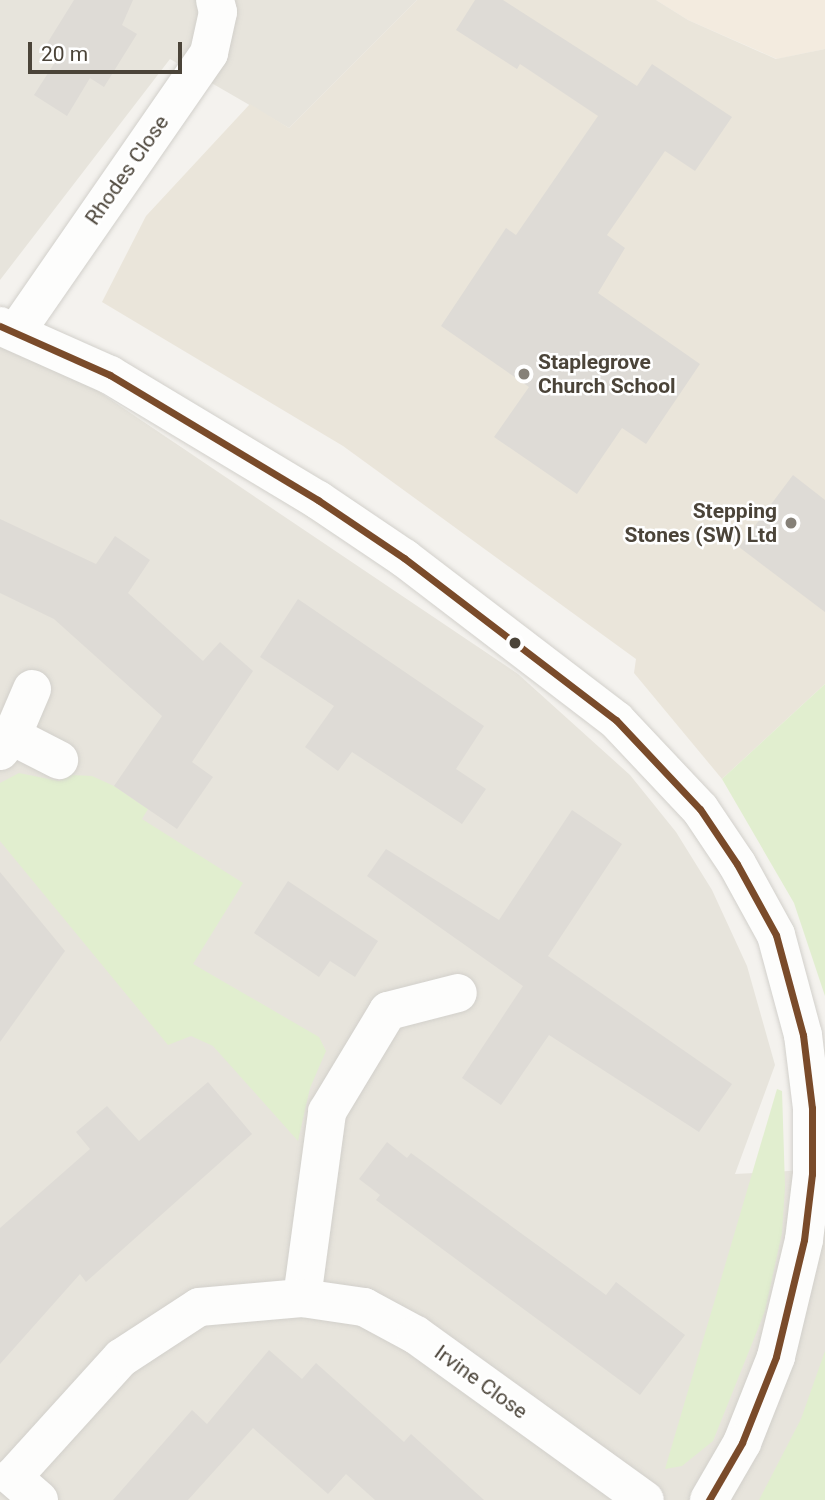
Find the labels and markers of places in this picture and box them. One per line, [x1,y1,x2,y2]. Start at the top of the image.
place label: Staplegrove Church School [538,349,676,399]
marker: Staplegrove Church School [516,366,532,382]
place label: Stepping Stones (SW) Ltd [625,498,777,548]
marker: Stepping Stones (SW) Ltd [783,515,799,531]
unlabelled marker [508,636,522,650]

